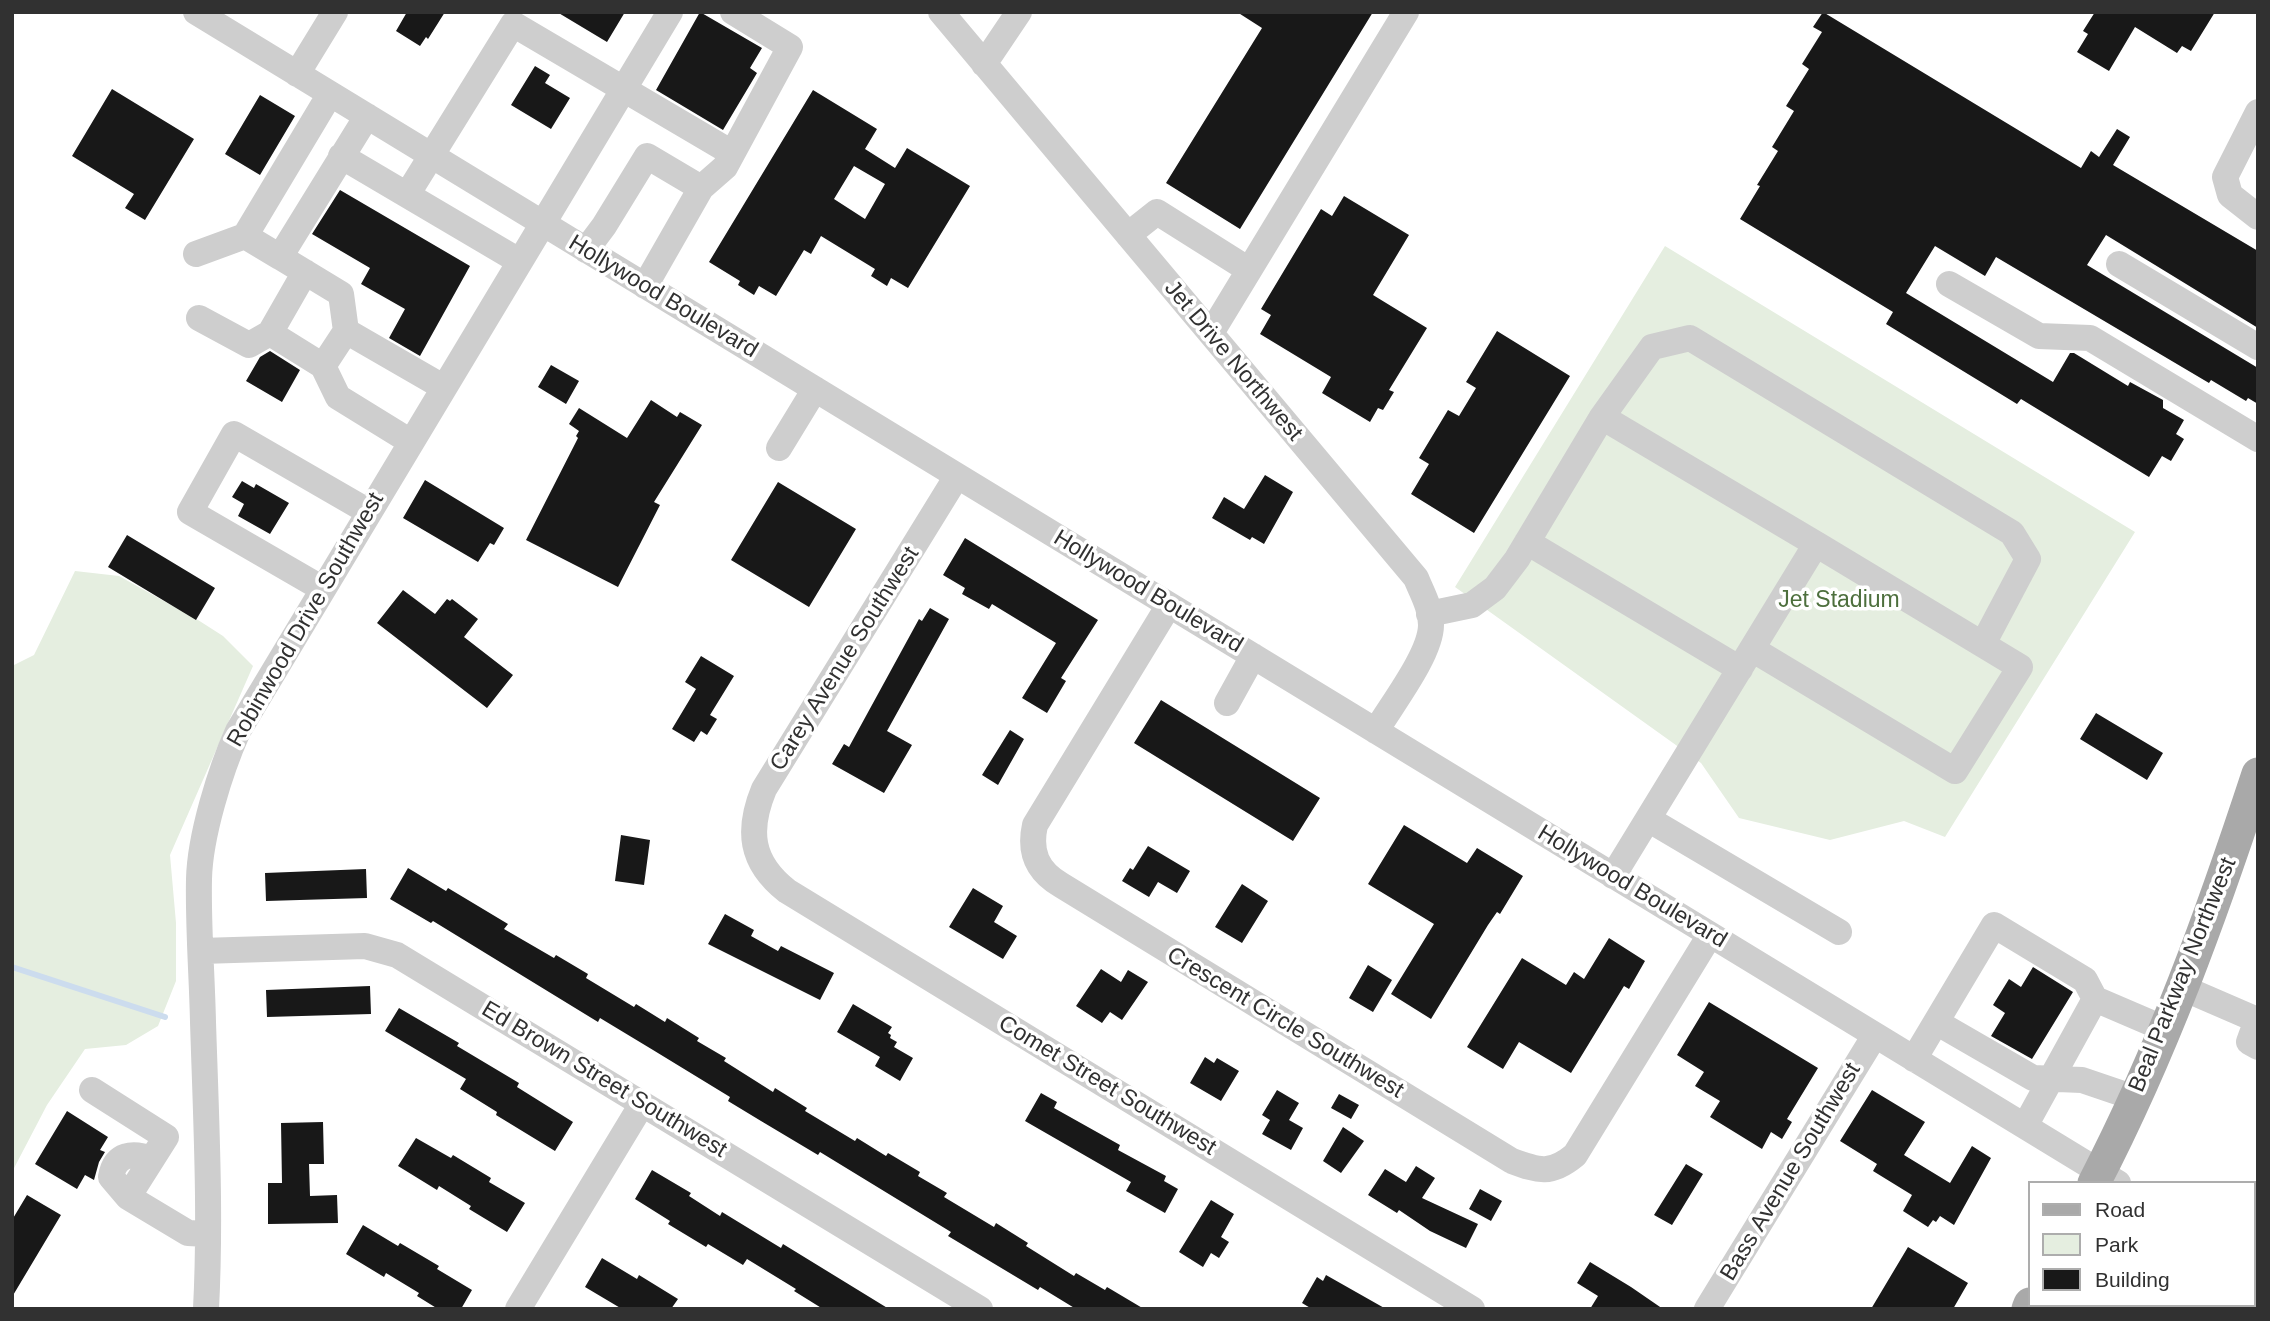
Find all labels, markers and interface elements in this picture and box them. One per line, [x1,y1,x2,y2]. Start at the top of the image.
street label: Hollywood Boulevard [563,230,763,364]
street label: Jet Drive Northwest [1158,275,1308,447]
street label: Robinwood Drive Southwest [222,488,390,752]
street label: Hollywood Boulevard [1048,525,1248,659]
street label: Carey Avenue Southwest [765,542,925,776]
park label: Jet Stadium [1778,587,1900,615]
street label: Hollywood Boulevard [1532,820,1732,954]
street label: Beal Parkway Northwest [2123,854,2243,1096]
street label: Crescent Circle Southwest [1162,941,1408,1105]
street label: Ed Brown Street Southwest [476,996,732,1164]
street label: Comet Street Southwest [993,1010,1221,1162]
street label: Bass Avenue Southwest [1715,1058,1867,1286]
legend [2028,1181,2256,1307]
text: Road [2095,1198,2145,1221]
text: Park [2095,1233,2138,1256]
text: Building [2095,1268,2170,1291]

